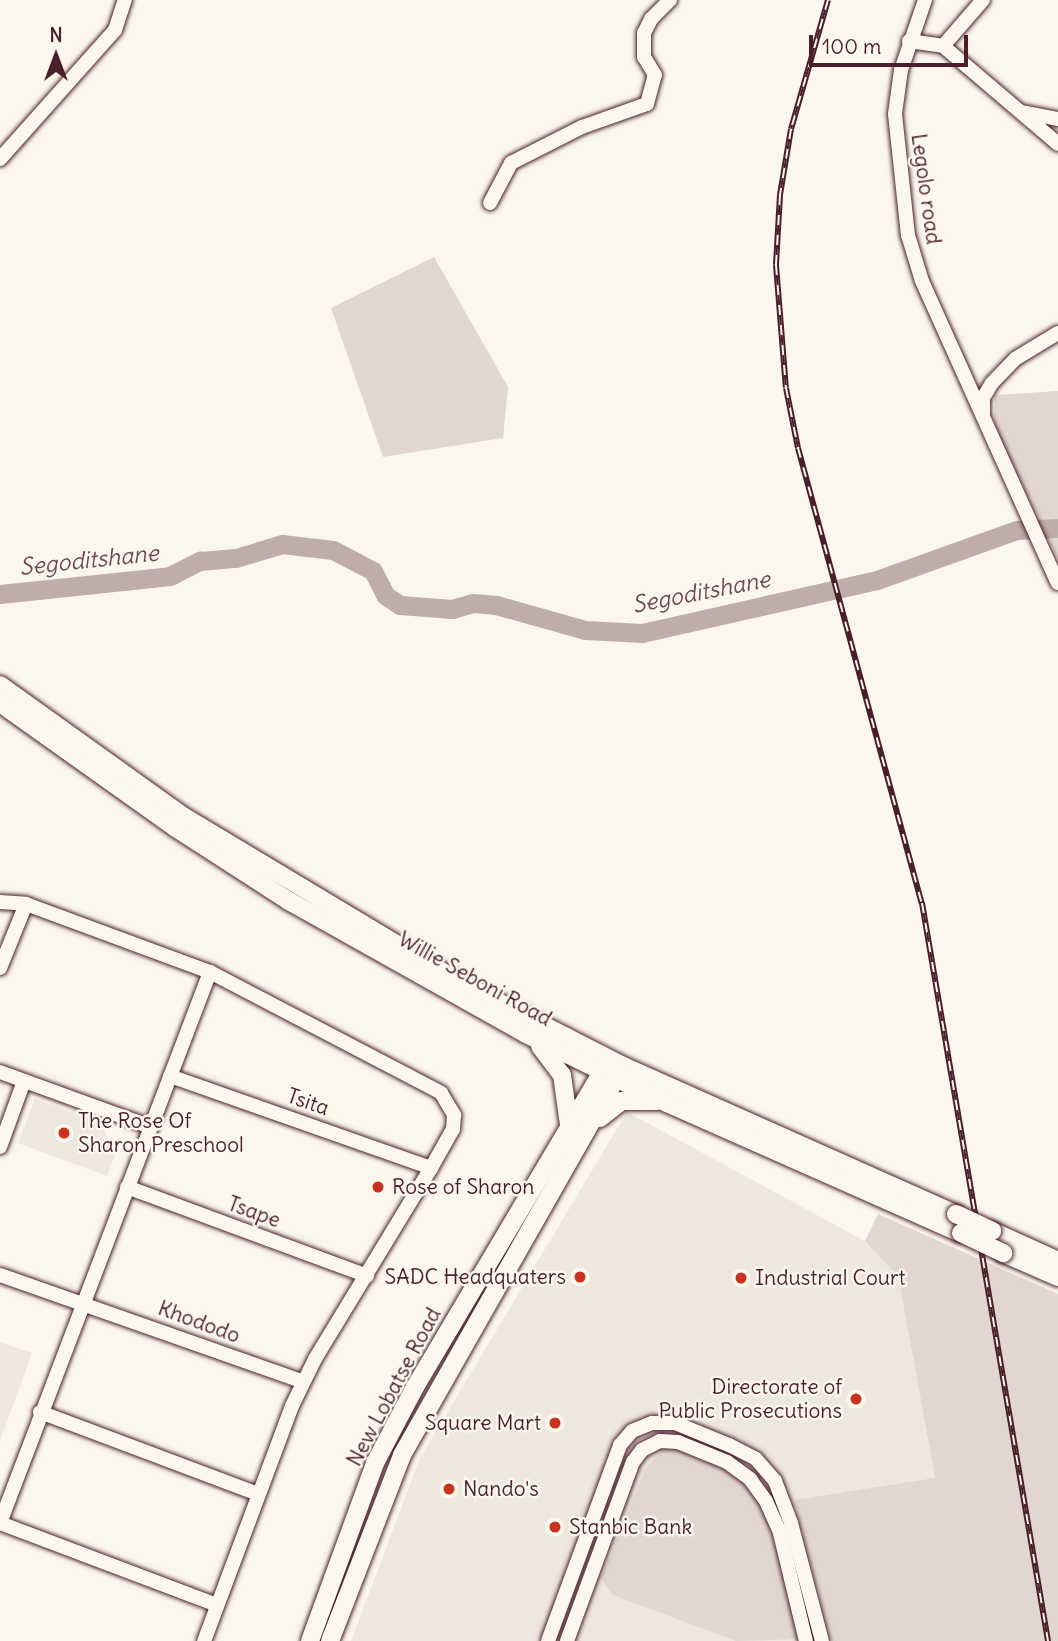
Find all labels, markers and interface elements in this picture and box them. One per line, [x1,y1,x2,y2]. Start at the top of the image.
north arrow [21,21,91,91]
scale bar [813,21,972,65]
text: N [49,23,63,47]
text: 100 m [822,33,881,60]
street label: Legolo road [906,132,946,246]
water label: Segoditshane [18,539,160,581]
water label: Segoditshane [630,565,772,619]
street label: Willie Seboni Road [394,926,556,1032]
street label: Tsita [284,1083,332,1121]
place label: The Rose Of Sharon Preschool [78,1108,244,1158]
marker: The Rose Of Sharon Preschool [56,1125,72,1141]
place label: Rose of Sharon [392,1174,535,1200]
marker: Rose of Sharon [370,1179,386,1195]
street label: Tsape [224,1191,284,1233]
place label: SADC Headquaters [385,1264,566,1290]
place label: Industrial Court [755,1265,906,1291]
marker: SADC Headquaters [572,1269,588,1285]
marker: Industrial Court [733,1270,749,1286]
street label: Khododo [155,1296,243,1348]
street label: New Lobatse Road [342,1303,446,1471]
place label: Directorate of Public Prosecutions [659,1374,842,1424]
marker: Directorate of Public Prosecutions [848,1391,864,1407]
place label: Square Mart [425,1410,541,1436]
marker: Square Mart [547,1415,563,1431]
place label: Nando's [463,1476,539,1502]
marker: Nando's [441,1481,457,1497]
place label: Stanbic Bank [569,1514,692,1540]
marker: Stanbic Bank [547,1519,563,1535]

